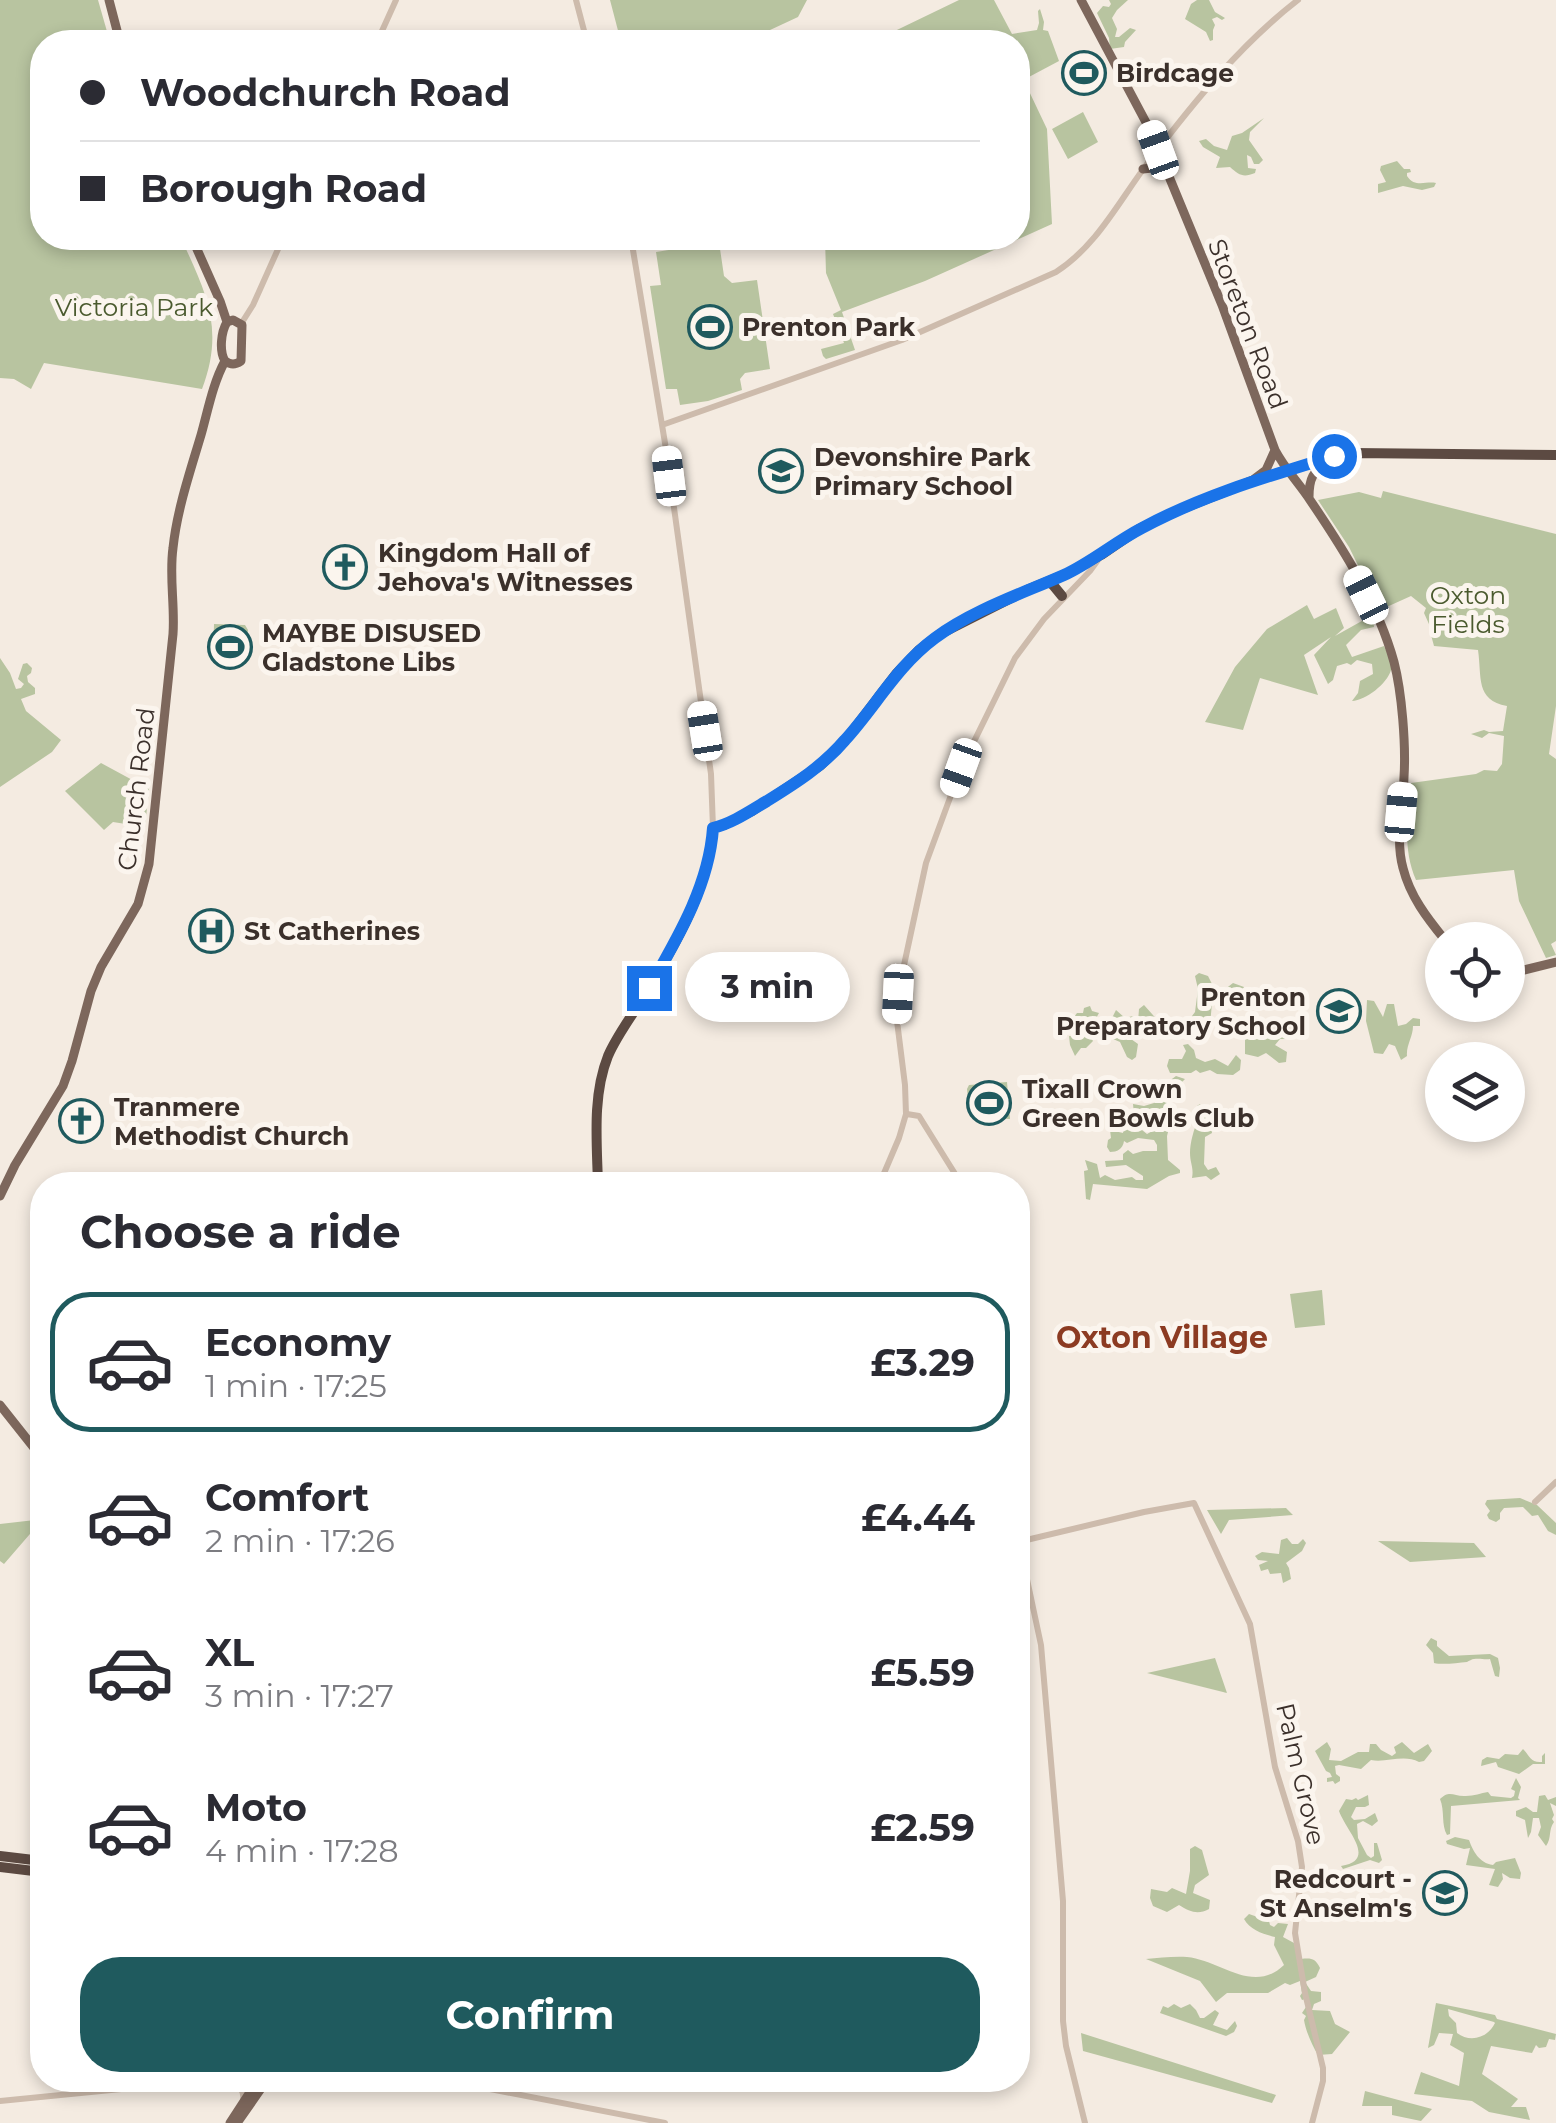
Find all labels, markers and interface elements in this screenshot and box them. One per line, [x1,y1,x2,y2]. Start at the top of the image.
sports icon: Birdcage [1061,50,1107,96]
place label: Birdcage [1116,58,1234,88]
text: Woodchurch Road [140,69,511,116]
car [1134,117,1182,183]
text: Borough Road [140,165,427,212]
street label: Storeton Road [1202,235,1294,413]
park label: Victoria Park [55,292,213,322]
sports icon: Prenton Park [687,304,733,350]
place label: Prenton Park [742,312,916,342]
route start [1312,434,1357,479]
place label: Devonshire Park Primary School [814,442,1031,501]
car [650,444,688,508]
school or university icon: Devonshire Park Primary School [758,448,804,494]
place label: Kingdom Hall of Jehova's Witnesses [377,538,633,597]
church icon: Kingdom Hall of Jehova's Witnesses [322,544,368,590]
car [1339,561,1393,629]
park label: Oxton Fields [1430,580,1506,639]
place label: MAYBE DISUSED Gladstone Libs [262,618,481,677]
sports icon: MAYBE DISUSED Gladstone Libs [207,624,253,670]
car [685,699,725,763]
street label: Church Road [111,706,161,872]
car [937,735,985,801]
car [1383,781,1419,843]
hospital icon: St Catherines [188,908,234,954]
place label: St Catherines [244,916,420,946]
map controls [1425,922,1525,1142]
button: locate [1425,922,1525,1022]
callout: 3 min [684,953,849,1023]
car [881,963,915,1025]
route end [627,966,672,1011]
text: 3 min [721,967,814,1006]
place label: Prenton Preparatory School [1056,982,1306,1041]
school or university icon: Prenton Preparatory School [1316,988,1362,1034]
button: layers [1425,1042,1525,1142]
place label: Tixall Crown Green Bowls Club [1022,1074,1254,1133]
sports icon: Tixall Crown Green Bowls Club [966,1080,1012,1126]
place label: Tranmere Methodist Church [114,1092,349,1151]
church icon: Tranmere Methodist Church [58,1098,104,1144]
text: Choose a ride [80,1204,401,1259]
icon: car [85,1317,175,1407]
text: Economy [205,1319,391,1366]
district label: Oxton Village [1056,1319,1268,1356]
text: £3.29 [871,1339,975,1386]
text: 1 min · 17:25 [205,1366,387,1405]
icon: car [85,1472,175,1562]
text: Comfort [205,1474,369,1521]
text: £4.44 [861,1494,975,1541]
text: 2 min · 17:26 [205,1521,395,1560]
icon: car [85,1627,175,1717]
text: XL [205,1629,254,1676]
text: £5.59 [871,1649,975,1696]
text: 3 min · 17:27 [205,1676,394,1715]
street label: Palm Grove [1270,1700,1332,1848]
icon: car [85,1782,175,1872]
text: Moto [205,1784,307,1831]
text: £2.59 [870,1804,975,1851]
text: 4 min · 17:28 [205,1831,399,1870]
place label: Redcourt - St Anselm's [1260,1864,1412,1923]
school or university icon: Redcourt - St Anselm's [1422,1870,1468,1916]
button: Confirm [80,1957,980,2072]

